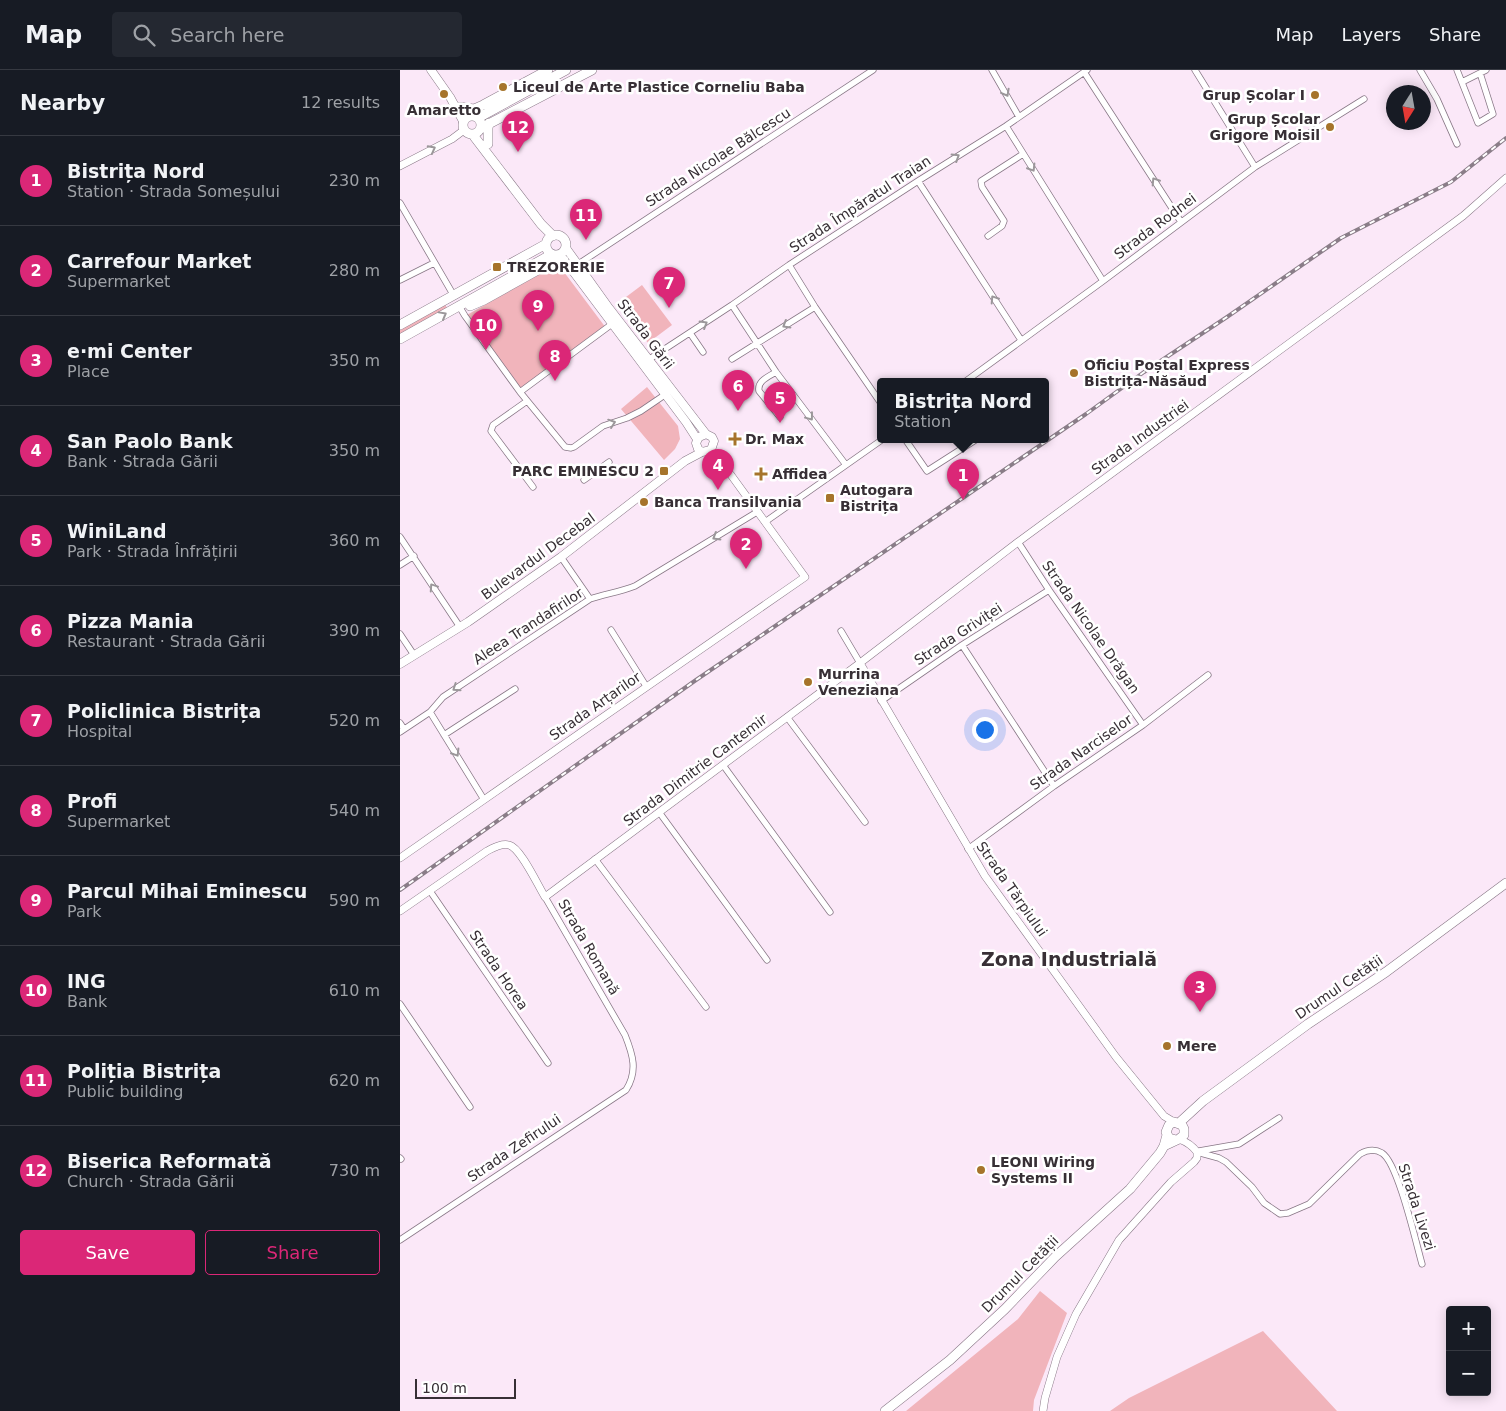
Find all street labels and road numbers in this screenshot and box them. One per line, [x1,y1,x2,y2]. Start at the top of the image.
street label: Strada Nicolae Bălcescu [643,104,793,210]
street label: Strada Împăratul Traian [786,151,934,256]
street label: Strada Rodnei [1111,190,1199,262]
street label: Strada Gării [614,296,678,372]
street label: Strada Industriei [1088,396,1192,478]
street label: Bulevardul Decebal [478,509,598,603]
street label: Strada Nicolae Drăgan [1039,558,1143,696]
street label: Aleea Trandafirilor [470,584,586,667]
street label: Strada Griviței [911,600,1005,669]
street label: Strada Arțarilor [546,668,645,744]
street label: Strada Dimitrie Cantemir [620,711,770,829]
street label: Strada Narciselor [1027,711,1135,793]
street label: Strada Tărpiului [973,839,1051,939]
street label: Strada Romană [555,896,623,998]
street label: Strada Horea [467,927,531,1013]
street label: Drumul Cetății [1292,952,1386,1023]
street label: Strada Zefirului [464,1111,564,1185]
street label: Strada Livezi [1395,1162,1439,1252]
street label: Drumul Cetății [978,1232,1062,1316]

